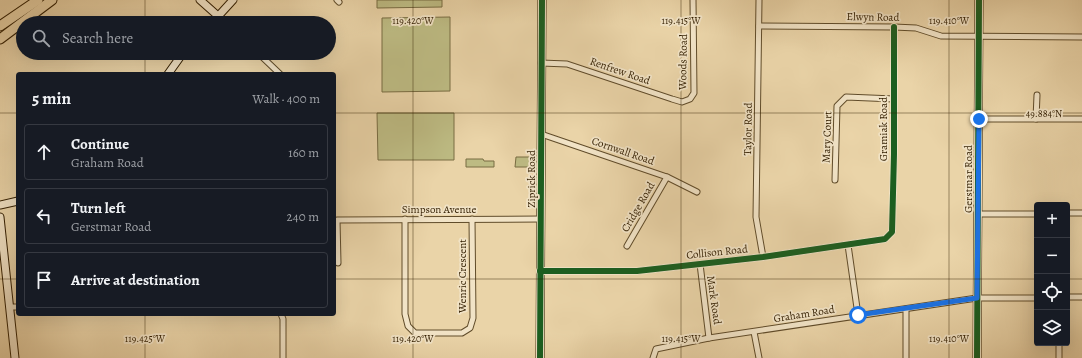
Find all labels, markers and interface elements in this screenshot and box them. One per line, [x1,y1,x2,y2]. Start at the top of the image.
street label: Elwyn Road [846,9,900,25]
text: 119.420°W [392,14,434,27]
text: 119.415°W [661,14,701,27]
text: 119.410°W [929,14,970,27]
search box [16,16,336,60]
icon: search [30,27,52,49]
text: Search here [62,28,133,48]
street label: Woods Road [675,34,691,91]
street label: Renfrew Road [588,54,652,88]
text: 5 min [32,87,71,110]
text: Walk · 400 m [252,90,320,107]
street label: Gramiak Road [876,97,891,161]
street label: Taylor Road [740,102,756,155]
text: 49.884°N [1026,107,1062,120]
route end [970,110,988,128]
street label: Mary Court [819,111,835,163]
street label: Cornwall Road [590,133,656,169]
text: Continue [71,134,129,154]
icon: ahead [33,141,55,163]
text: 160 m [288,144,319,161]
street label: Gerstmar Road [961,145,976,213]
street label: Ziprick Road [524,150,539,208]
text: Graham Road [71,154,144,171]
street label: Cridge Road [618,179,658,235]
text: Turn left [71,198,126,218]
street label: Simpson Avenue [402,202,476,217]
map controls [1034,202,1070,346]
button: + [1034,202,1070,238]
icon: left [33,205,55,227]
text: 240 m [287,208,319,225]
text: Gerstmar Road [71,218,151,235]
button: − [1034,238,1070,274]
street label: Wenric Crescent [455,239,470,314]
street label: Collison Road [686,241,749,263]
icon: arrive [33,269,55,291]
text: Arrive at destination [71,270,200,290]
button: locate [1034,274,1070,310]
street label: Mark Road [703,275,725,325]
street label: Graham Road [772,302,836,326]
route start [849,306,867,324]
button: layers [1034,310,1070,346]
text: 119.425°W [125,332,166,345]
text: 119.420°W [392,332,434,345]
text: 119.415°W [661,332,701,345]
text: 119.410°W [929,332,970,345]

